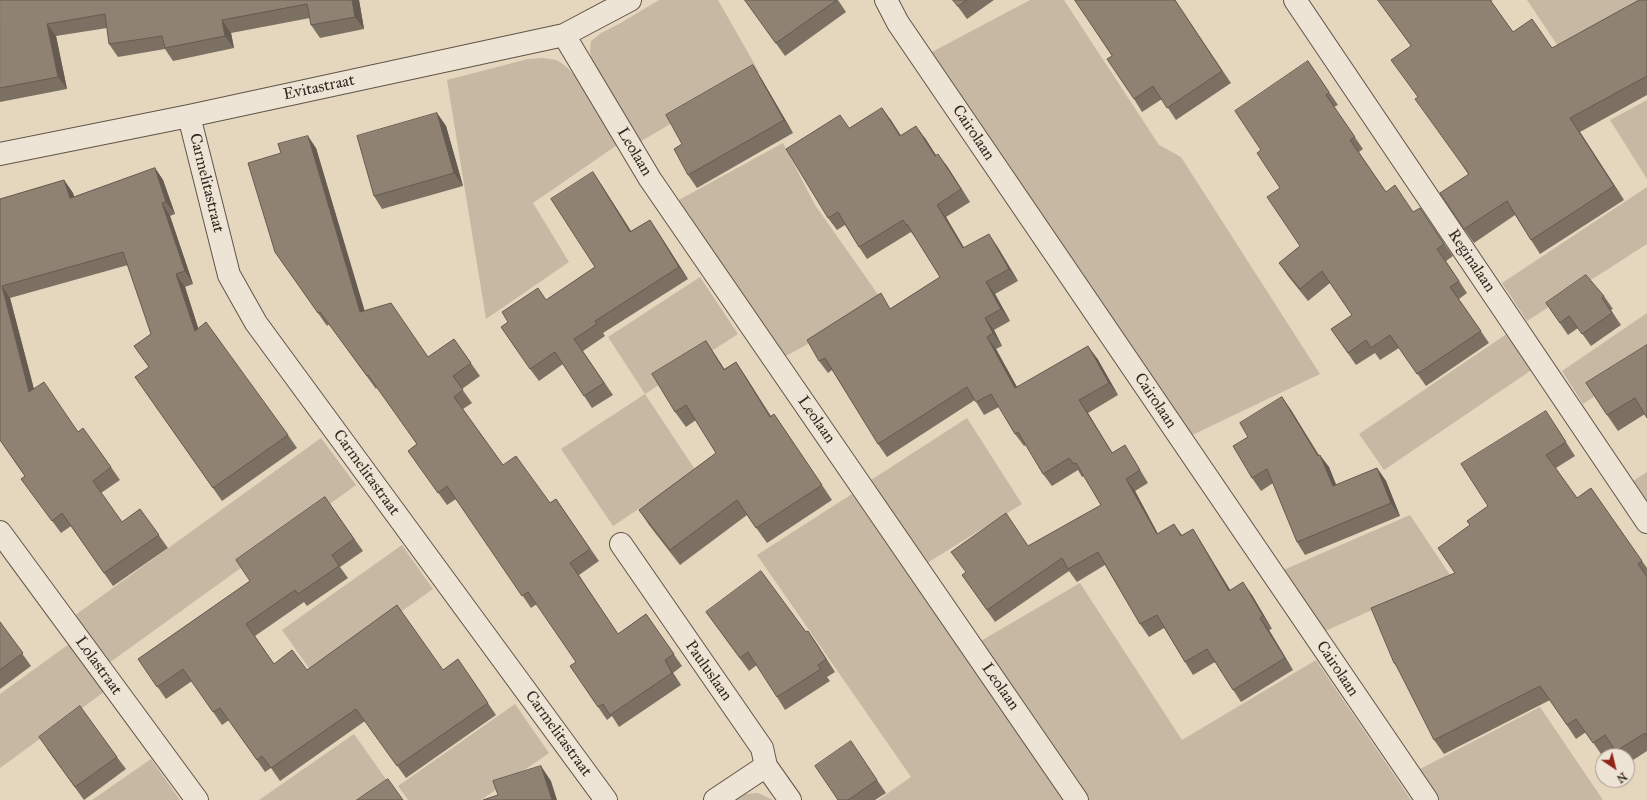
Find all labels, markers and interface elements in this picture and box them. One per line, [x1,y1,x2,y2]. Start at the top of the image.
street label: Evitastraat [282,71,356,105]
street label: Cairolaan [948,102,998,164]
street label: Leolaan [612,124,656,180]
street label: Carmelitastraat [184,131,228,235]
street label: Reginalaan [1443,226,1499,296]
street label: Cairolaan [1130,370,1180,432]
street label: Leolaan [793,393,839,447]
street label: Carmelitastraat [328,426,404,520]
street label: Lolastraat [70,633,126,699]
street label: Pauluslaan [680,637,736,705]
street label: Cairolaan [1312,638,1362,700]
street label: Leolaan [977,660,1023,714]
street label: Carmelitastraat [520,687,596,781]
north arrow [1595,748,1635,788]
text: N [1614,769,1629,785]

